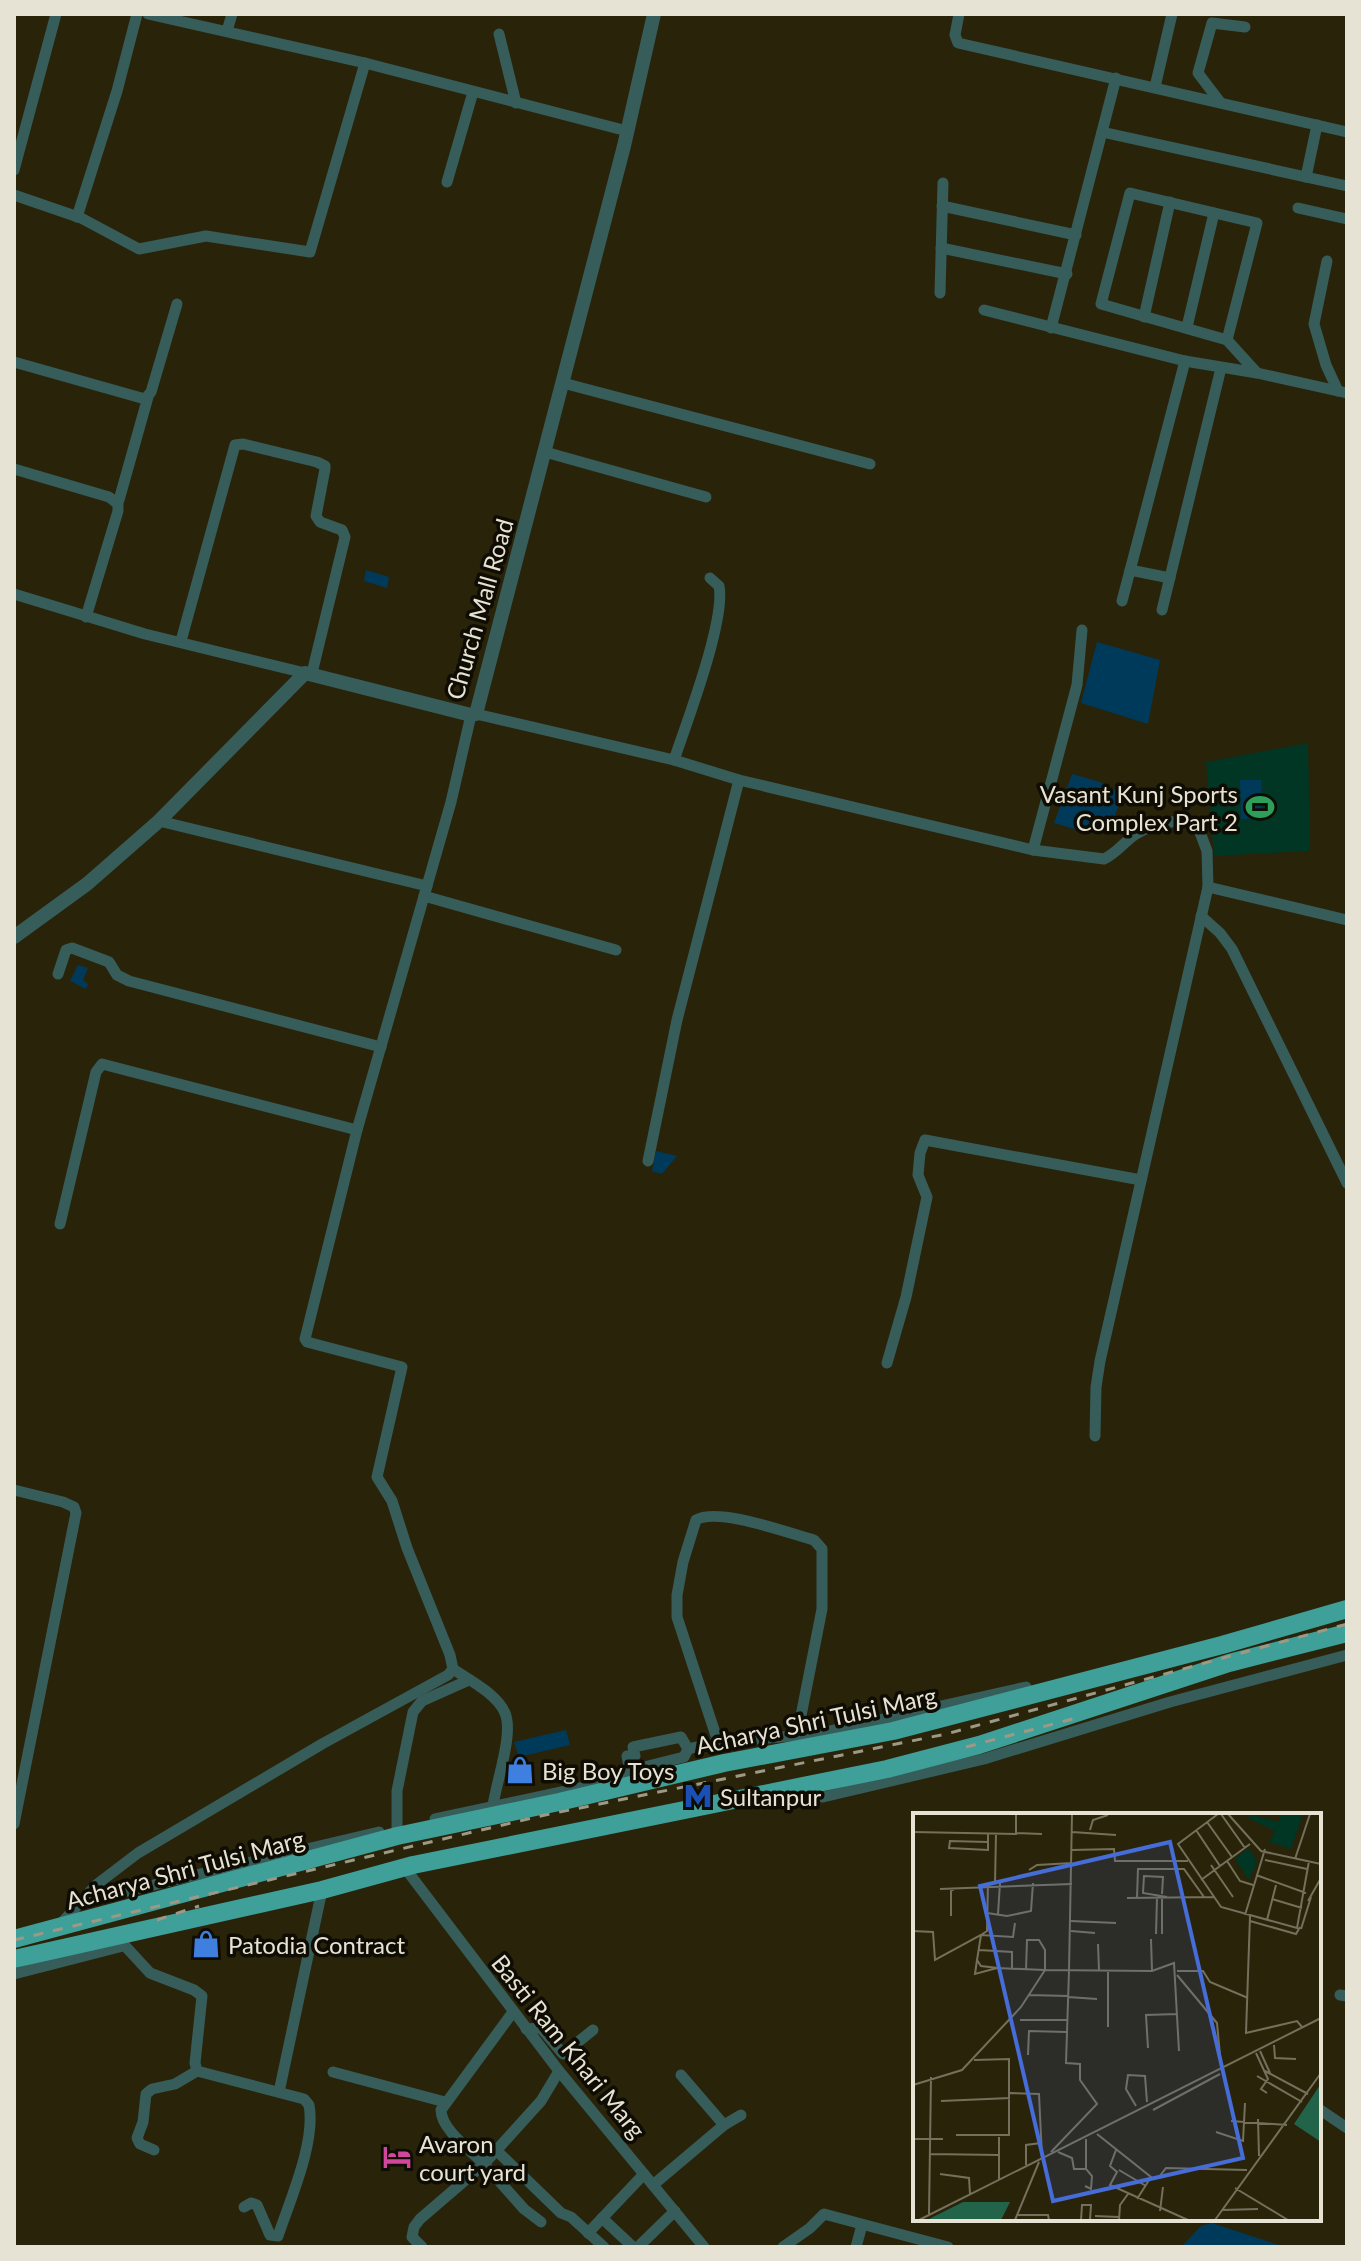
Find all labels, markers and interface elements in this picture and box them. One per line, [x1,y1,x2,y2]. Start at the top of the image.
street label: Church Mall Road [439,515,519,703]
place label: Vasant Kunj Sports Complex Part 2 [1040,779,1238,836]
sports icon: Vasant Kunj Sports Complex Part 2 [1245,792,1275,822]
street label: Acharya Shri Tulsi Marg [693,1680,939,1760]
shop icon: Big Boy Toys [505,1755,535,1785]
place label: Big Boy Toys [542,1756,674,1785]
metro station icon: Sultanpur [683,1781,713,1811]
place label: Sultanpur [720,1782,822,1811]
inset map [913,1813,1321,2221]
street label: Acharya Shri Tulsi Marg [63,1823,307,1915]
shop icon: Patodia Contract [191,1929,221,1959]
place label: Patodia Contract [228,1930,405,1959]
street label: Basti Ram Khari Marg [486,1948,652,2144]
place label: Avaron court yard [419,2129,526,2186]
hotel icon: Avaron court yard [382,2142,412,2172]

